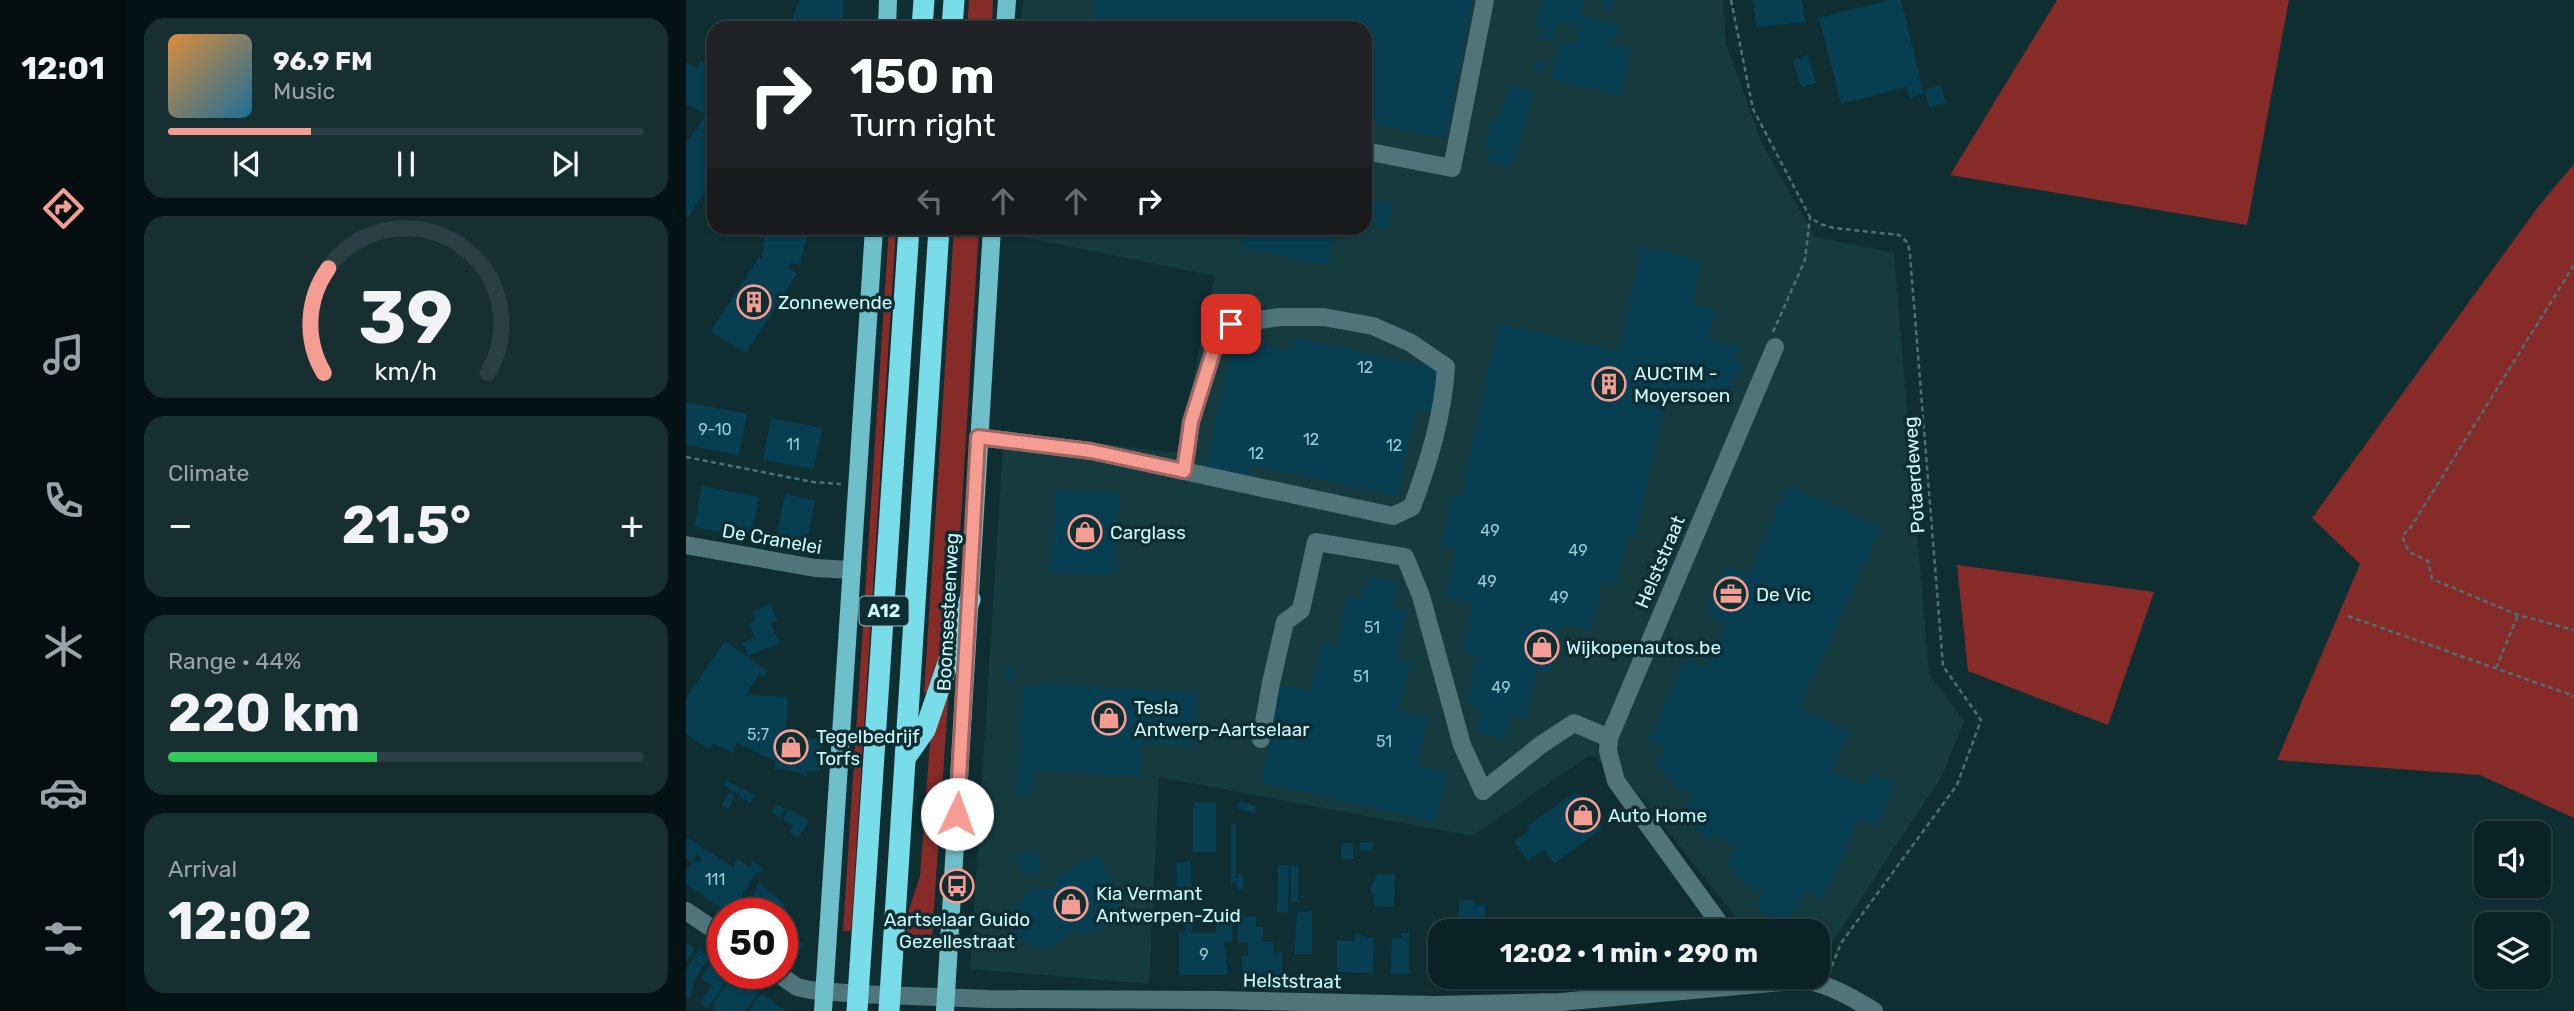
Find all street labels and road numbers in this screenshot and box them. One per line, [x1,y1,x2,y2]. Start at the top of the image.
street label: Potaerdeweg [1898,416,1930,534]
street label: Helststraat [1630,512,1690,612]
street label: De Cranelei [720,519,824,559]
street label: Boomsesteenweg [932,532,964,692]
road number: A12 [860,596,908,626]
street label: Helststraat [1243,969,1342,993]

